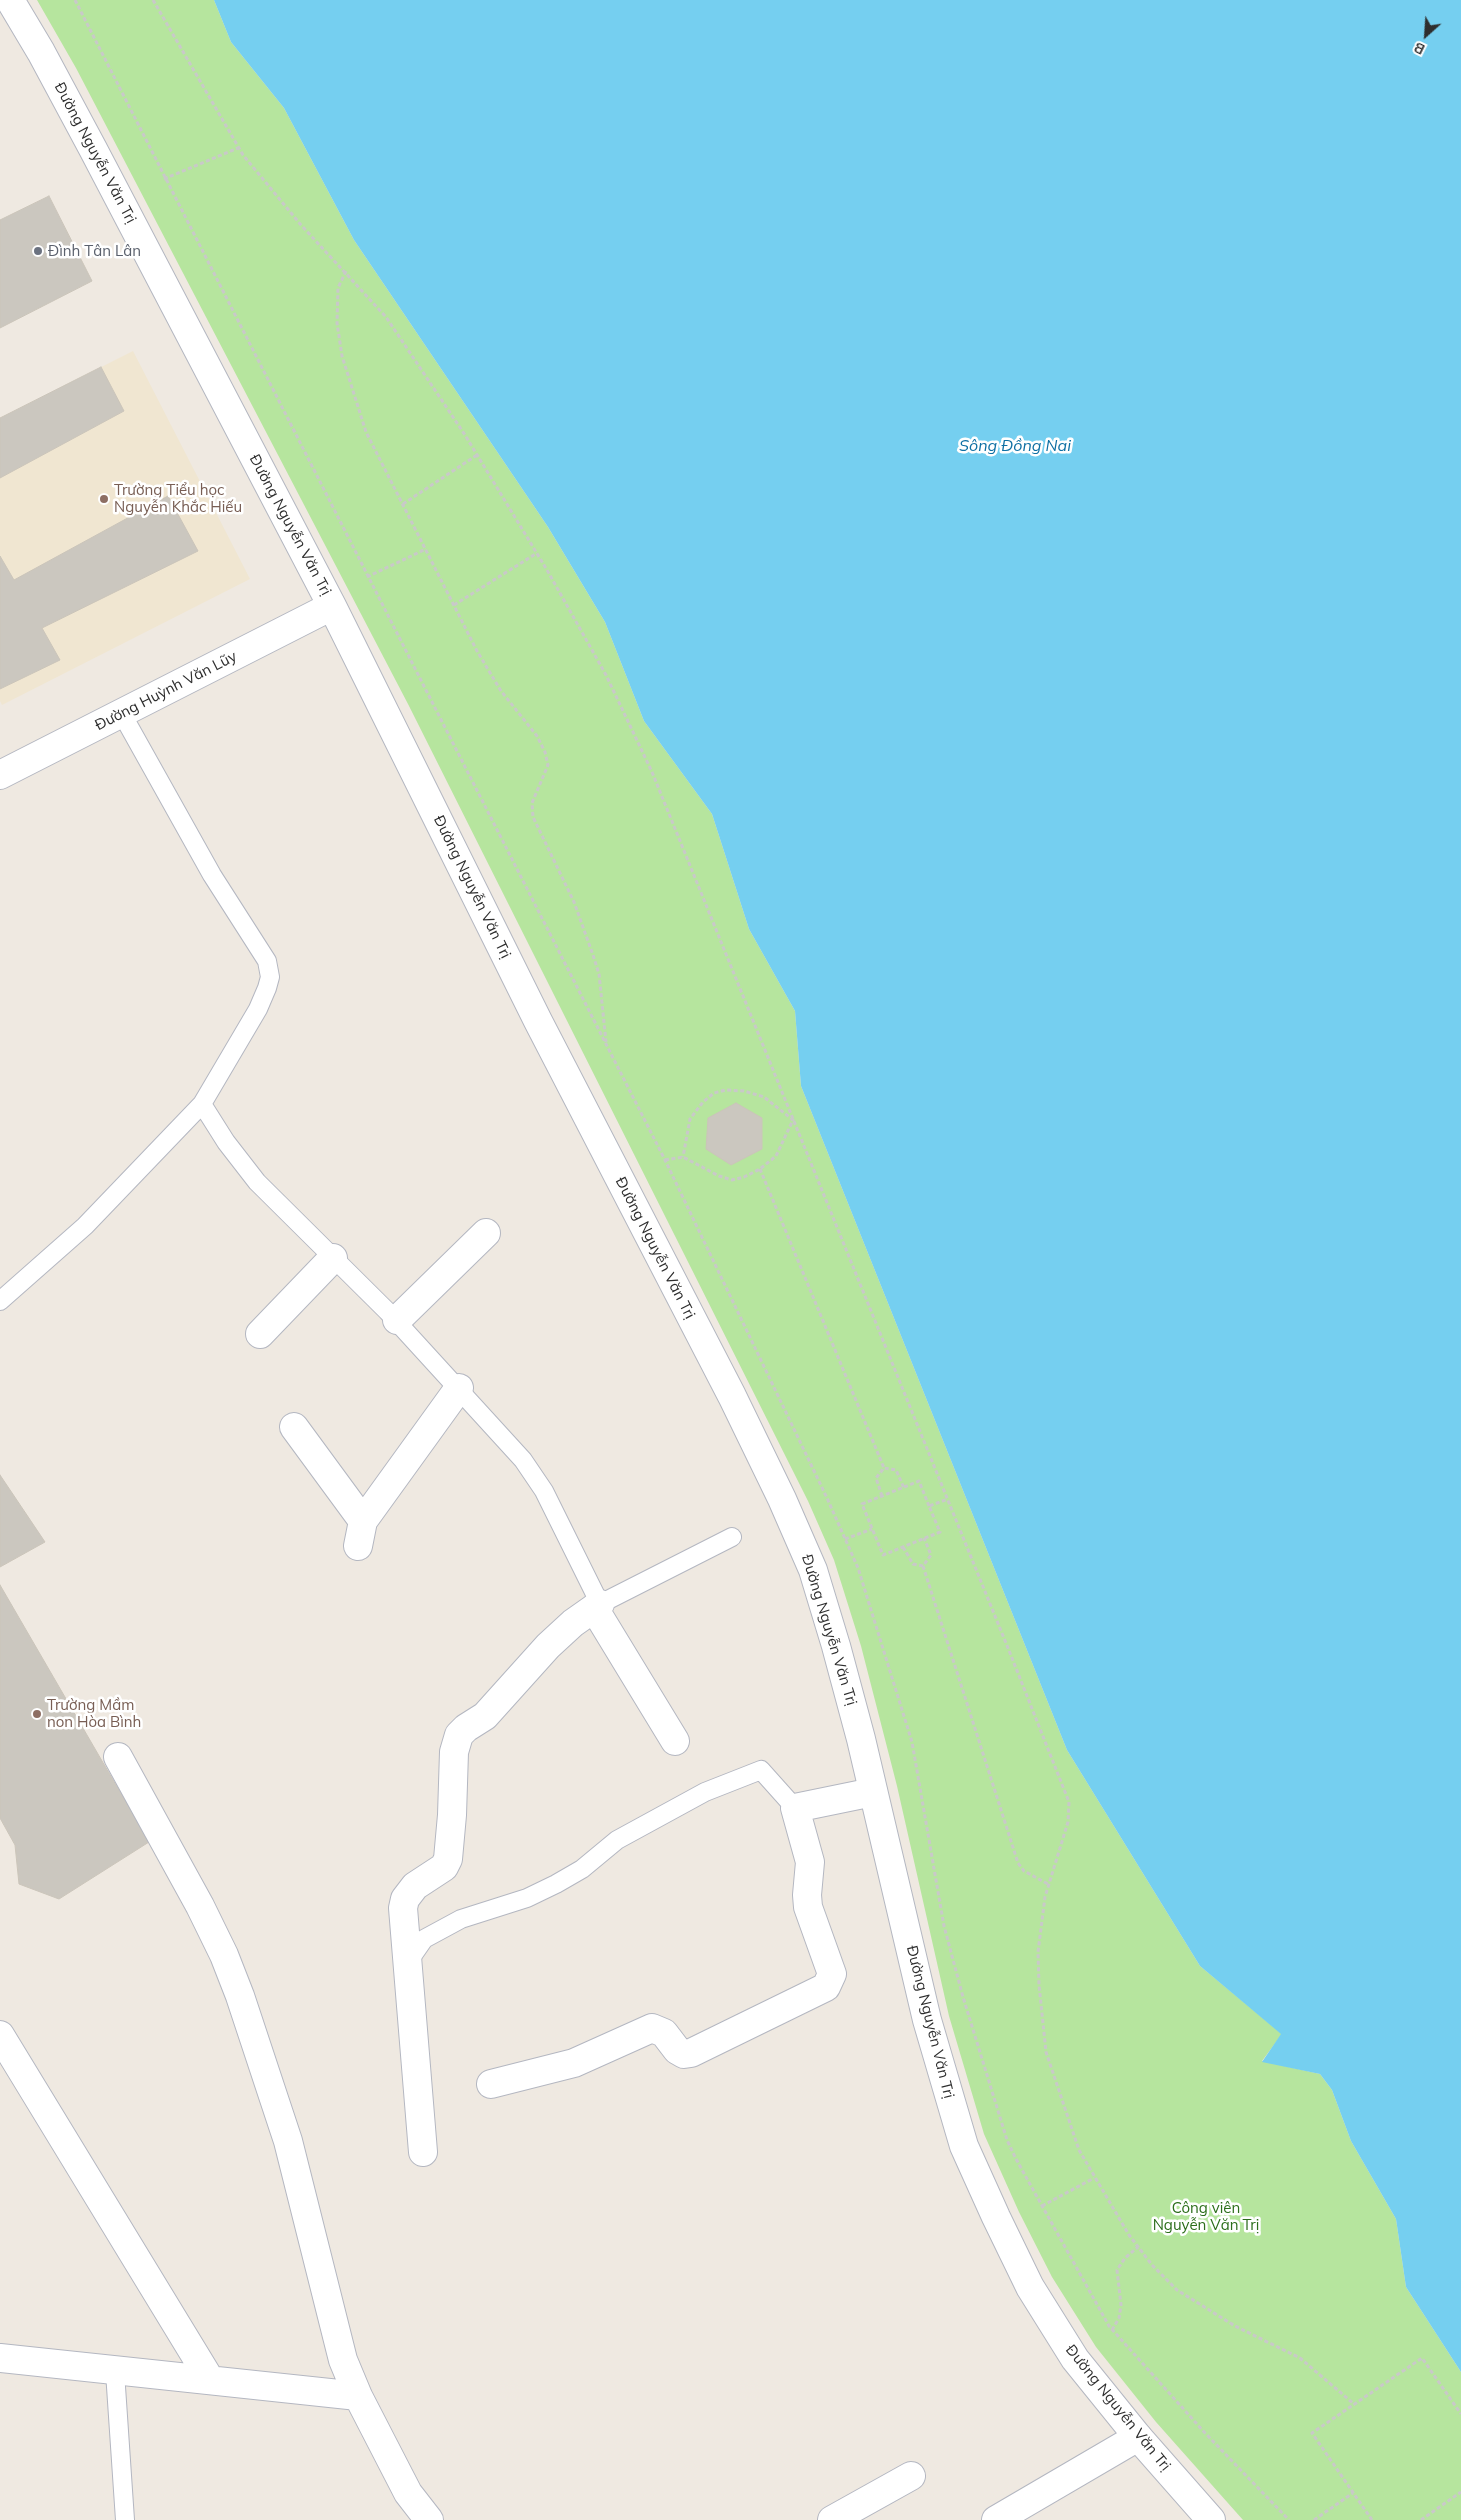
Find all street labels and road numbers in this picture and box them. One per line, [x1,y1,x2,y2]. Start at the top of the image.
street label: Đường Nguyễn Văn Trị [50,80,140,226]
street label: Đường Nguyễn Văn Trị [245,452,335,598]
street label: Đường Huỳnh Văn Lũy [92,647,240,735]
street label: Đường Nguyễn Văn Trị [430,813,514,961]
street label: Đường Nguyễn Văn Trị [611,1174,699,1322]
street label: Đường Nguyễn Văn Trị [797,1552,861,1708]
street label: Đường Nguyễn Văn Trị [902,1944,958,2100]
street label: Đường Nguyễn Văn Trị [1062,2341,1174,2475]

